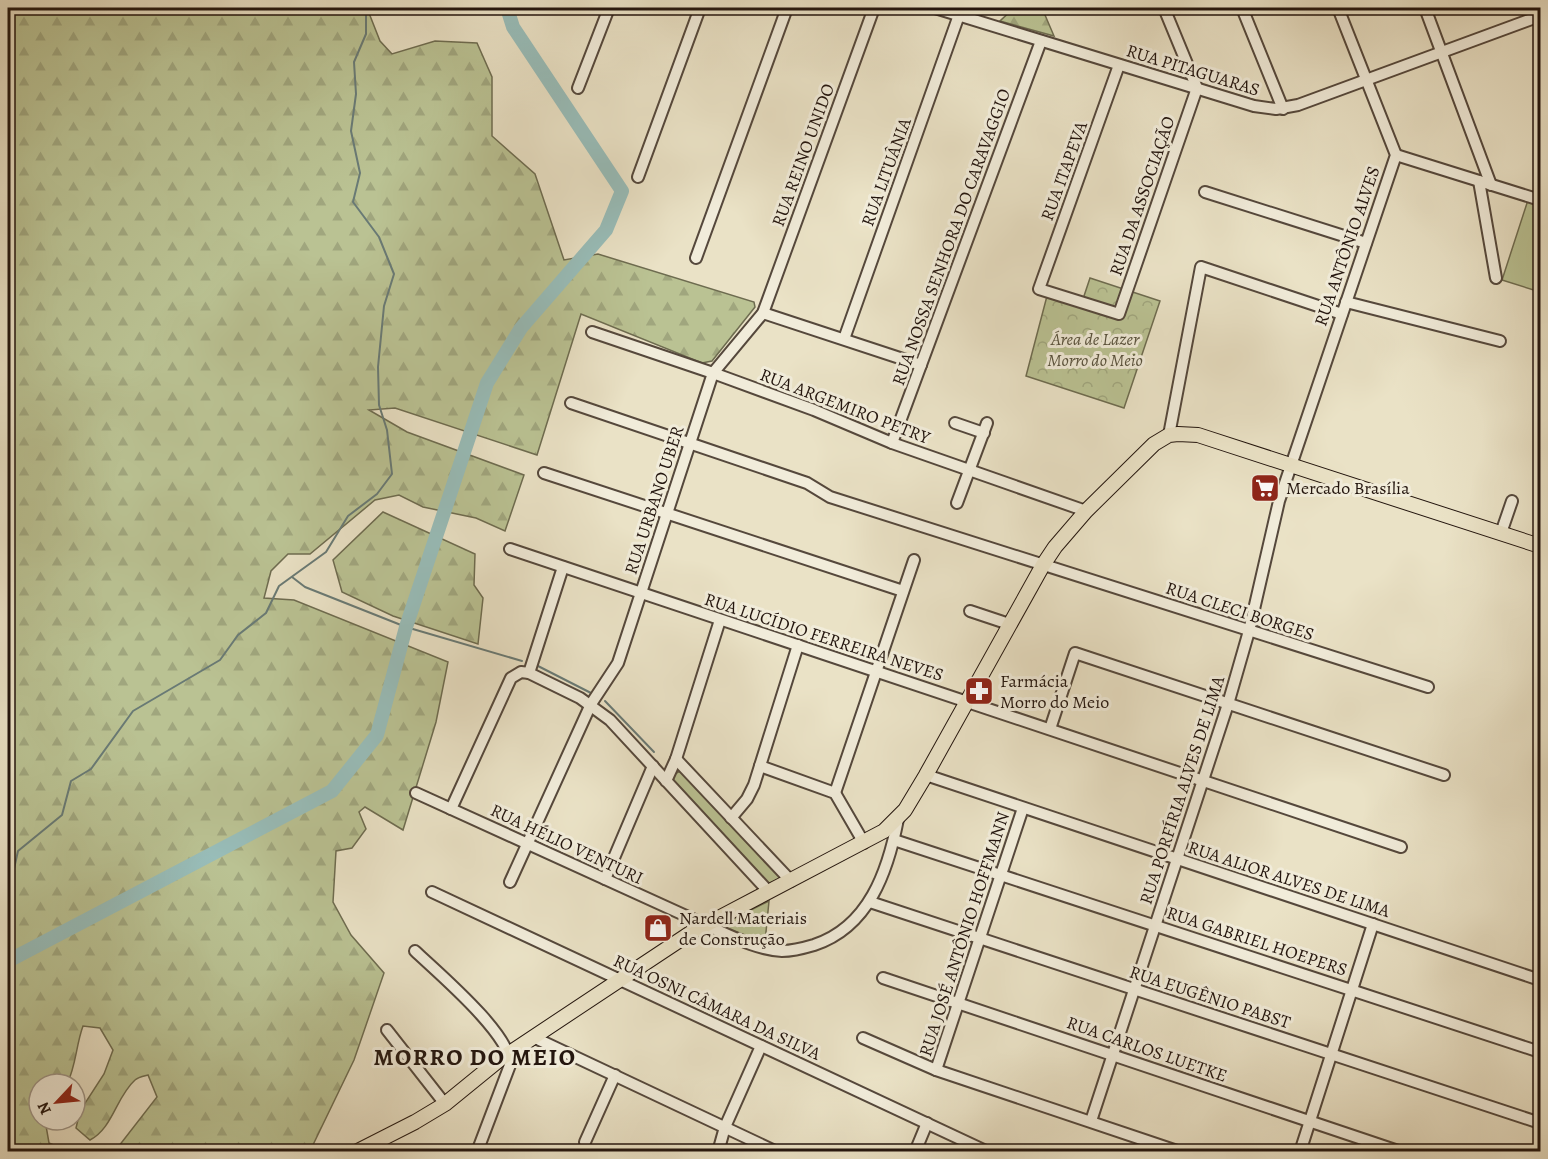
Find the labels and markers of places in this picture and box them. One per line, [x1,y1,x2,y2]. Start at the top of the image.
supermarket icon: Mercado Brasília [1249,472,1281,504]
place label: Mercado Brasília [1286,476,1410,500]
place label: Farmácia Morro do Meio [1000,669,1109,714]
pharmacy icon: Farmácia Morro do Meio [963,675,995,707]
place label: Nardell Materiais de Construção [679,906,807,951]
shop icon: Nardell Materiais de Construção [642,912,674,944]

